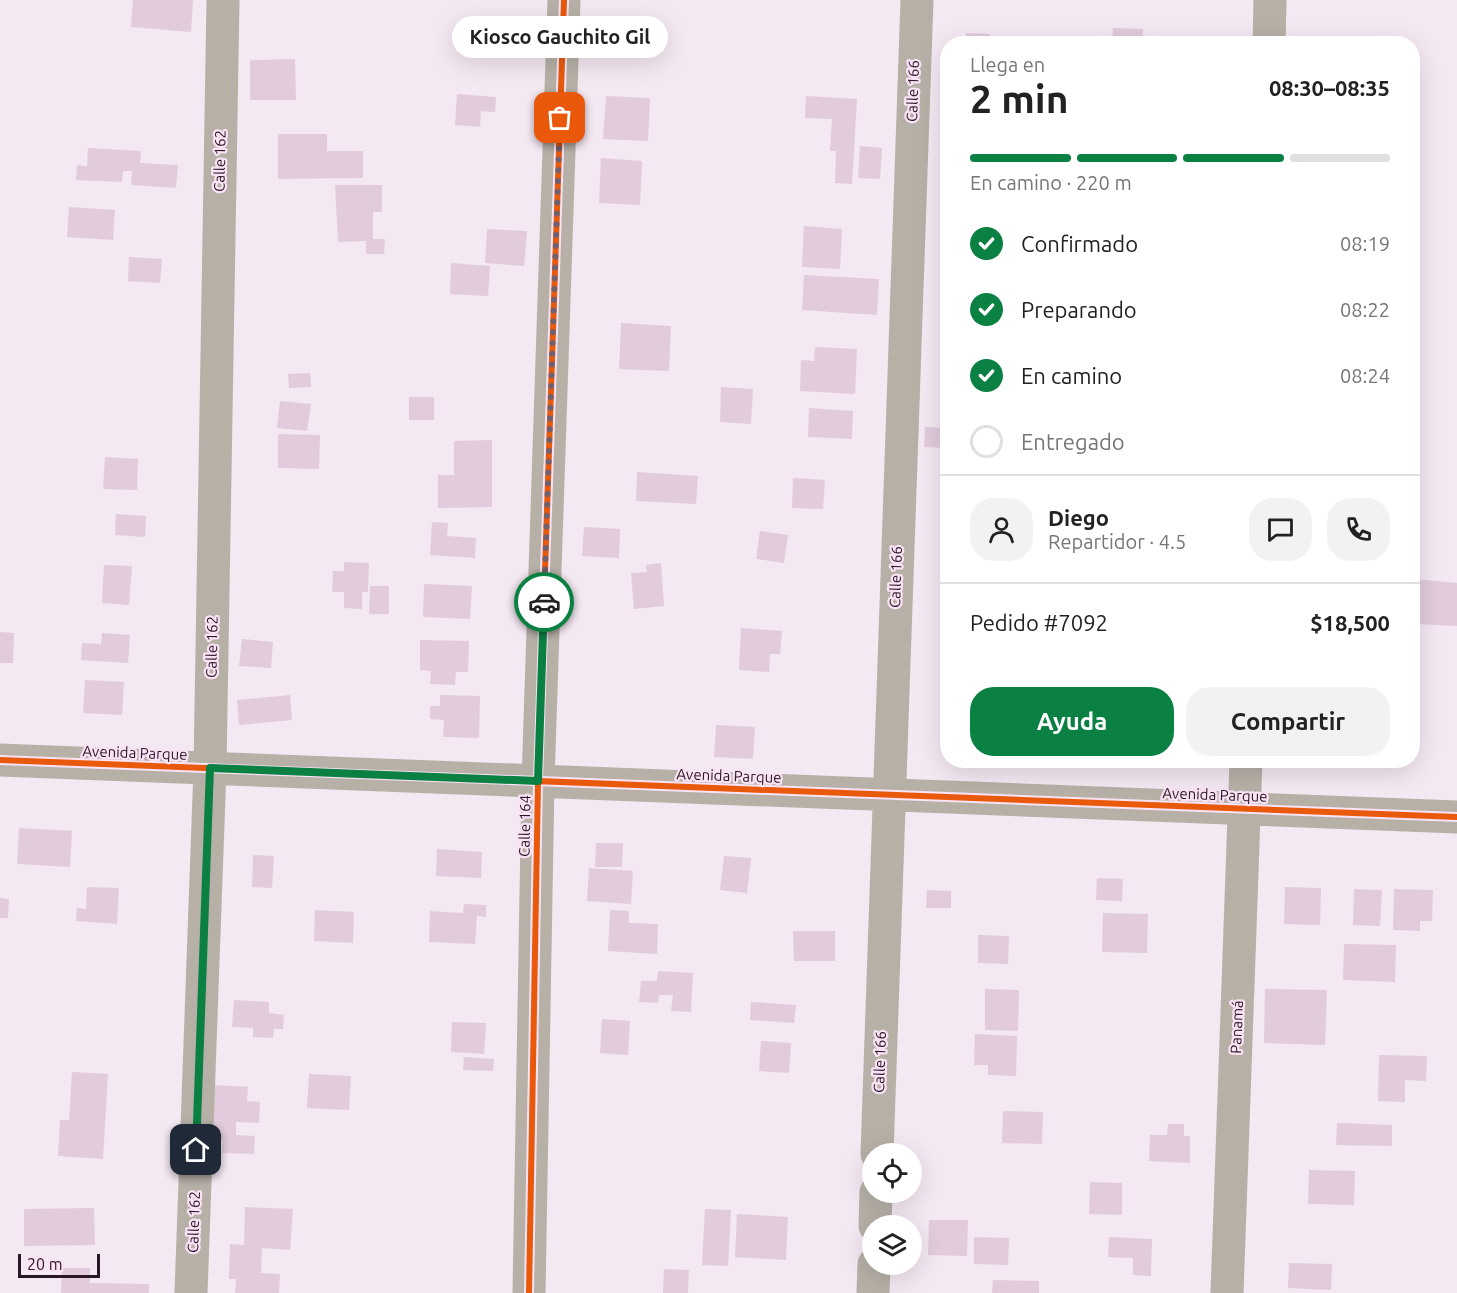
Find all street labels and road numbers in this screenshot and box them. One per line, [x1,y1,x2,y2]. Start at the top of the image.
street label: Calle 166 [903,60,922,122]
street label: Calle 162 [210,130,229,192]
street label: Calle 166 [886,546,905,608]
street label: Calle 162 [202,616,221,678]
street label: Avenida Parque [82,742,188,763]
street label: Avenida Parque [676,765,782,786]
street label: Avenida Parque [1162,784,1268,805]
street label: Calle 164 [515,795,534,857]
street label: Panamá [1227,1000,1246,1054]
street label: Calle 166 [870,1031,889,1093]
street label: Calle 162 [184,1191,203,1253]

